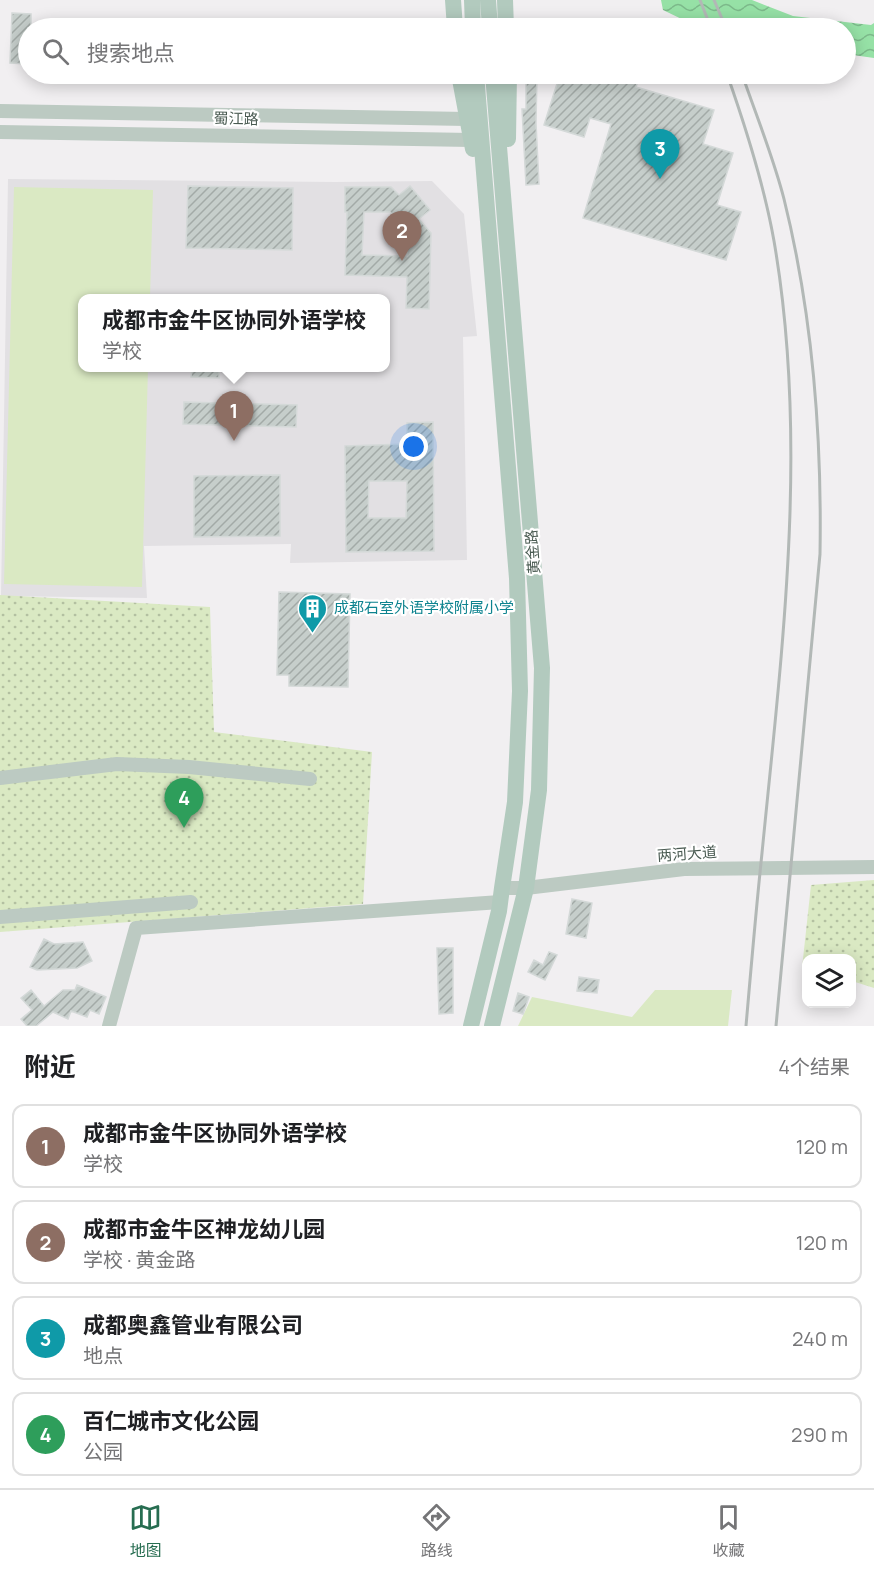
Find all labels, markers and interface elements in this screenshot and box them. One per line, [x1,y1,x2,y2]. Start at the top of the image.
search box [18,18,856,84]
icon: search [39,35,72,68]
text: 搜索地点 [87,38,175,68]
street label: 蜀江路 [213,108,259,129]
pin: 3 [640,130,680,179]
pin: 2 [382,212,422,261]
popup [78,294,390,372]
text: 成都市金牛区协同外语学校 [102,305,366,335]
text: 学校 [102,337,142,364]
pin: 1 [214,392,254,441]
your location [399,432,428,461]
street label: 黄金路 [520,529,545,575]
building icon: 成都石室外语学校附属小学 [297,592,329,634]
place label: 成都石室外语学校附属小学 [334,597,514,618]
pin: 4 [164,778,204,828]
street label: 两河大道 [656,841,718,866]
map controls [802,954,856,1008]
button: layers [802,954,856,1008]
text: 附近 [24,1048,76,1084]
text: 4个结果 [778,1053,850,1080]
text: 成都市金牛区协同外语学校 [83,1118,347,1148]
text: 1 [41,1133,50,1160]
text: 120 m [796,1133,848,1160]
text: 学校 [83,1150,123,1177]
text: 成都市金牛区神龙幼儿园 [83,1214,325,1244]
text: 2 [40,1229,51,1256]
text: 120 m [796,1229,848,1256]
text: 学校 · 黄金路 [83,1246,196,1273]
text: 成都奥鑫管业有限公司 [83,1310,303,1340]
text: 3 [40,1325,51,1352]
text: 240 m [792,1325,848,1352]
text: 地点 [83,1342,123,1369]
text: 百仁城市文化公园 [83,1406,259,1436]
text: 4 [39,1421,52,1448]
text: 290 m [791,1421,848,1448]
text: 公园 [83,1438,123,1465]
tab: 地图 [129,1501,162,1561]
tab: 路线 [420,1501,453,1561]
tab: 收藏 [712,1501,745,1561]

